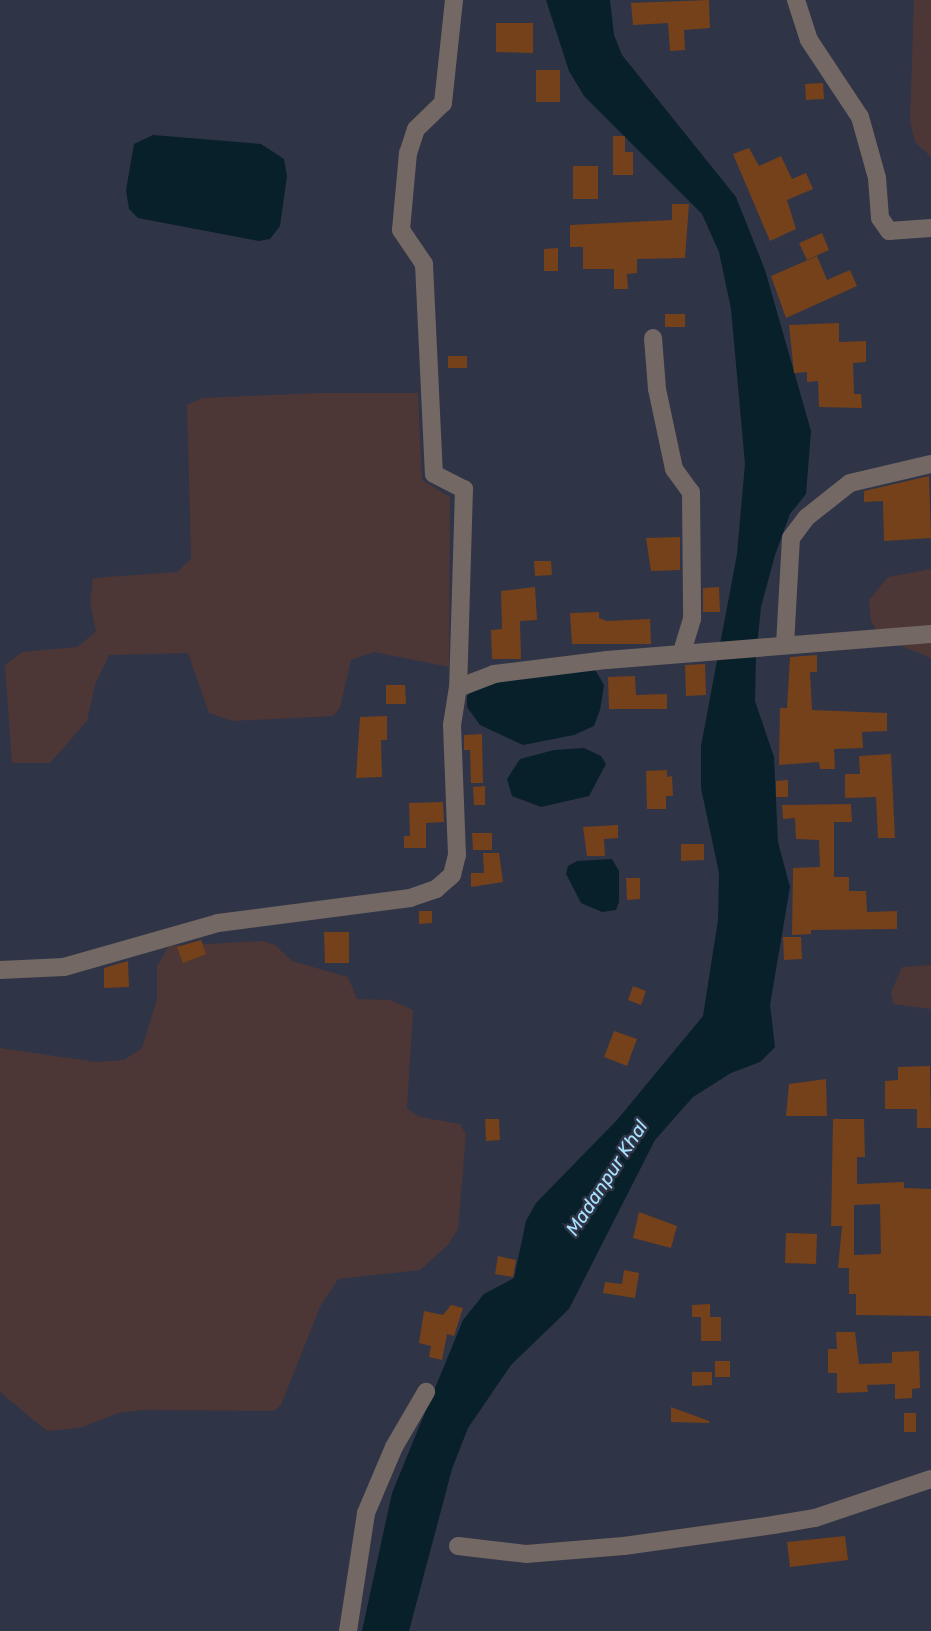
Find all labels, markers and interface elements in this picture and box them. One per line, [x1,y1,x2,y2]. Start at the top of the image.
water label: Madanpur Khal [561,1116,653,1240]

